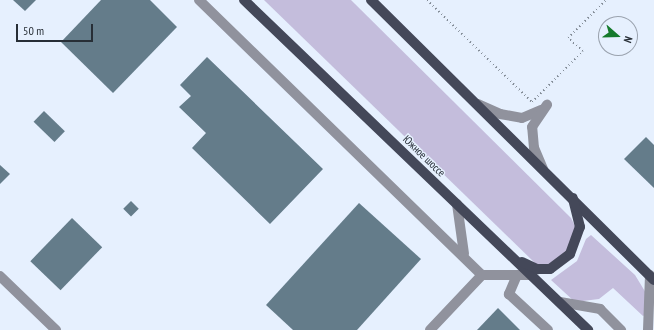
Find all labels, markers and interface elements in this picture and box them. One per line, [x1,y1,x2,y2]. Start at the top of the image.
scale bar [18,16,95,42]
north arrow [598,16,638,56]
text: 50 m [23,23,44,38]
text: N [621,35,636,45]
street label: Южное шоссе [400,133,448,179]

